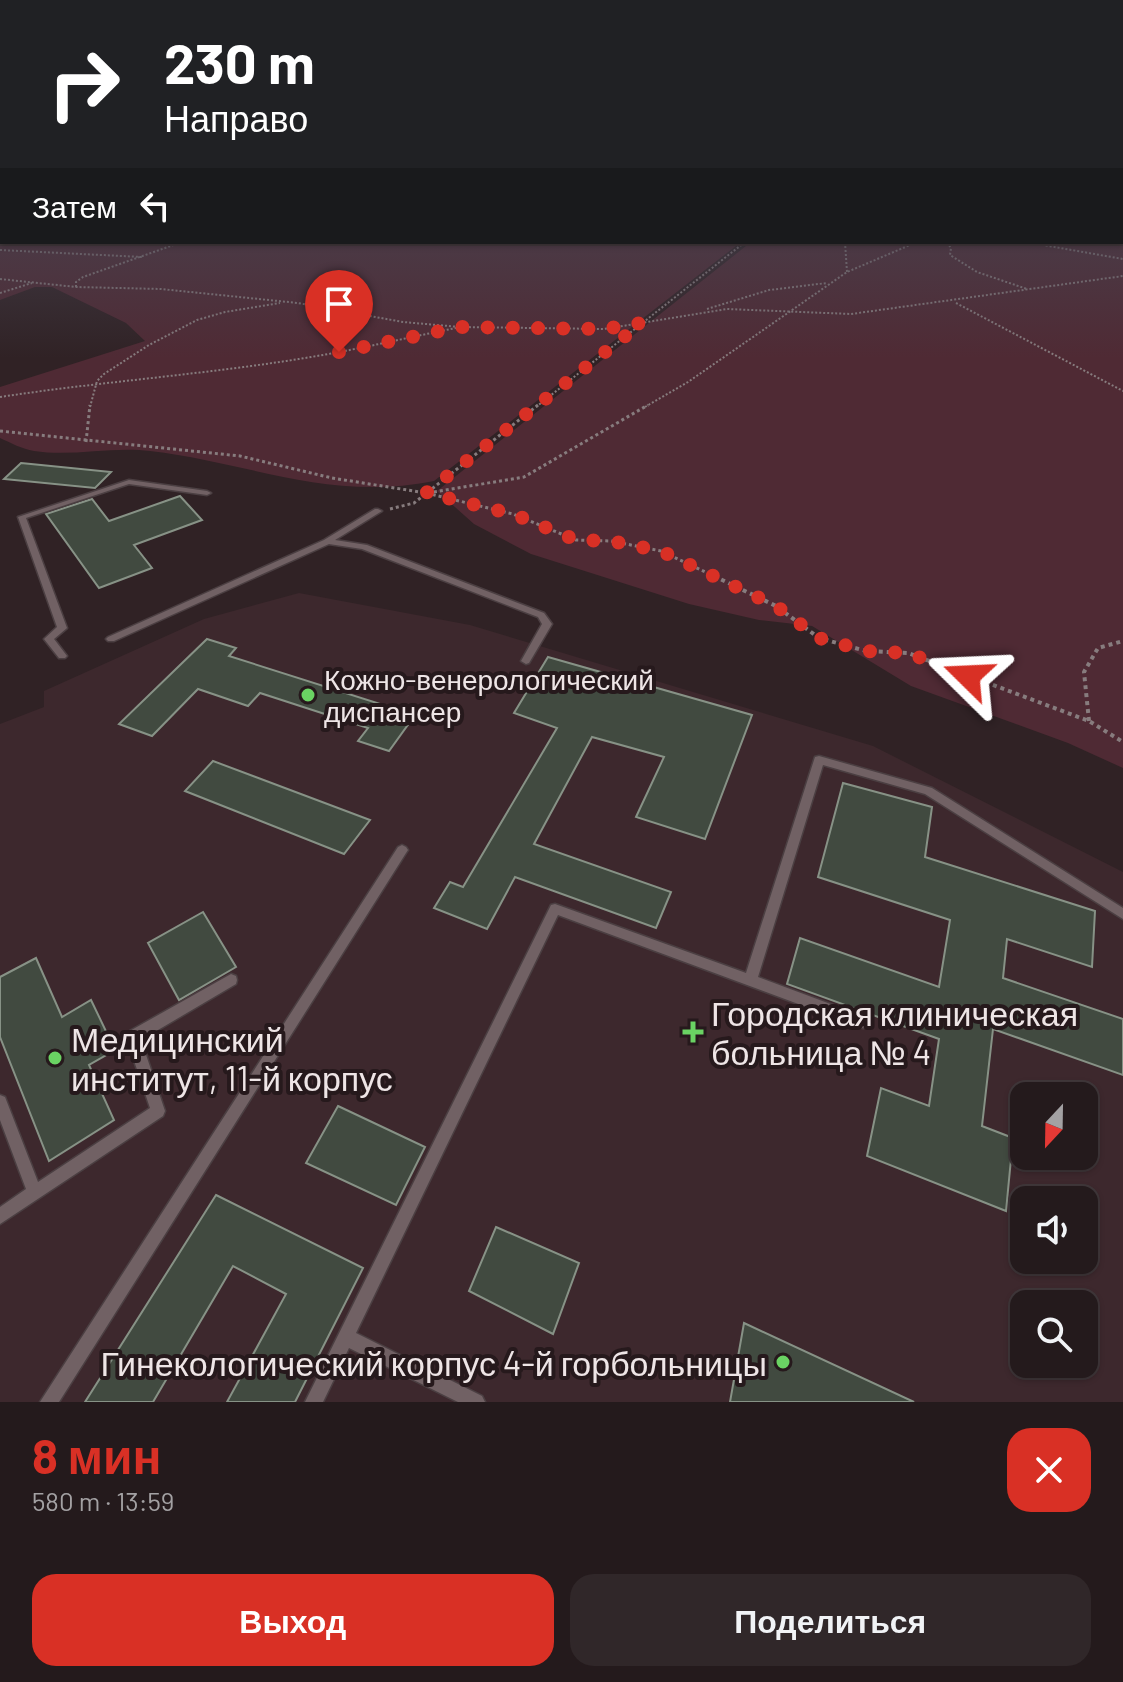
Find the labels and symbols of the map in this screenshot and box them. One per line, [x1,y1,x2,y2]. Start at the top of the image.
pin [305,270,373,352]
position arrow [926,634,1010,718]
place label: Кожно-венерологический диспансер [324,662,654,728]
marker: Кожно-венерологический диспансер [299,686,317,704]
place label: Городская клиническая больница № 4 [711,992,1078,1072]
place label: Медицинский институт, 11-й корпус [71,1018,393,1098]
marker: Городская клиническая больница № 4 [682,1021,704,1043]
marker: Медицинский институт, 11-й корпус [46,1049,64,1067]
north arrow [1010,1082,1098,1170]
place label: Гинекологический корпус 4-й горбольницы [100,1342,767,1383]
marker: Гинекологический корпус 4-й горбольницы [774,1353,792,1371]

